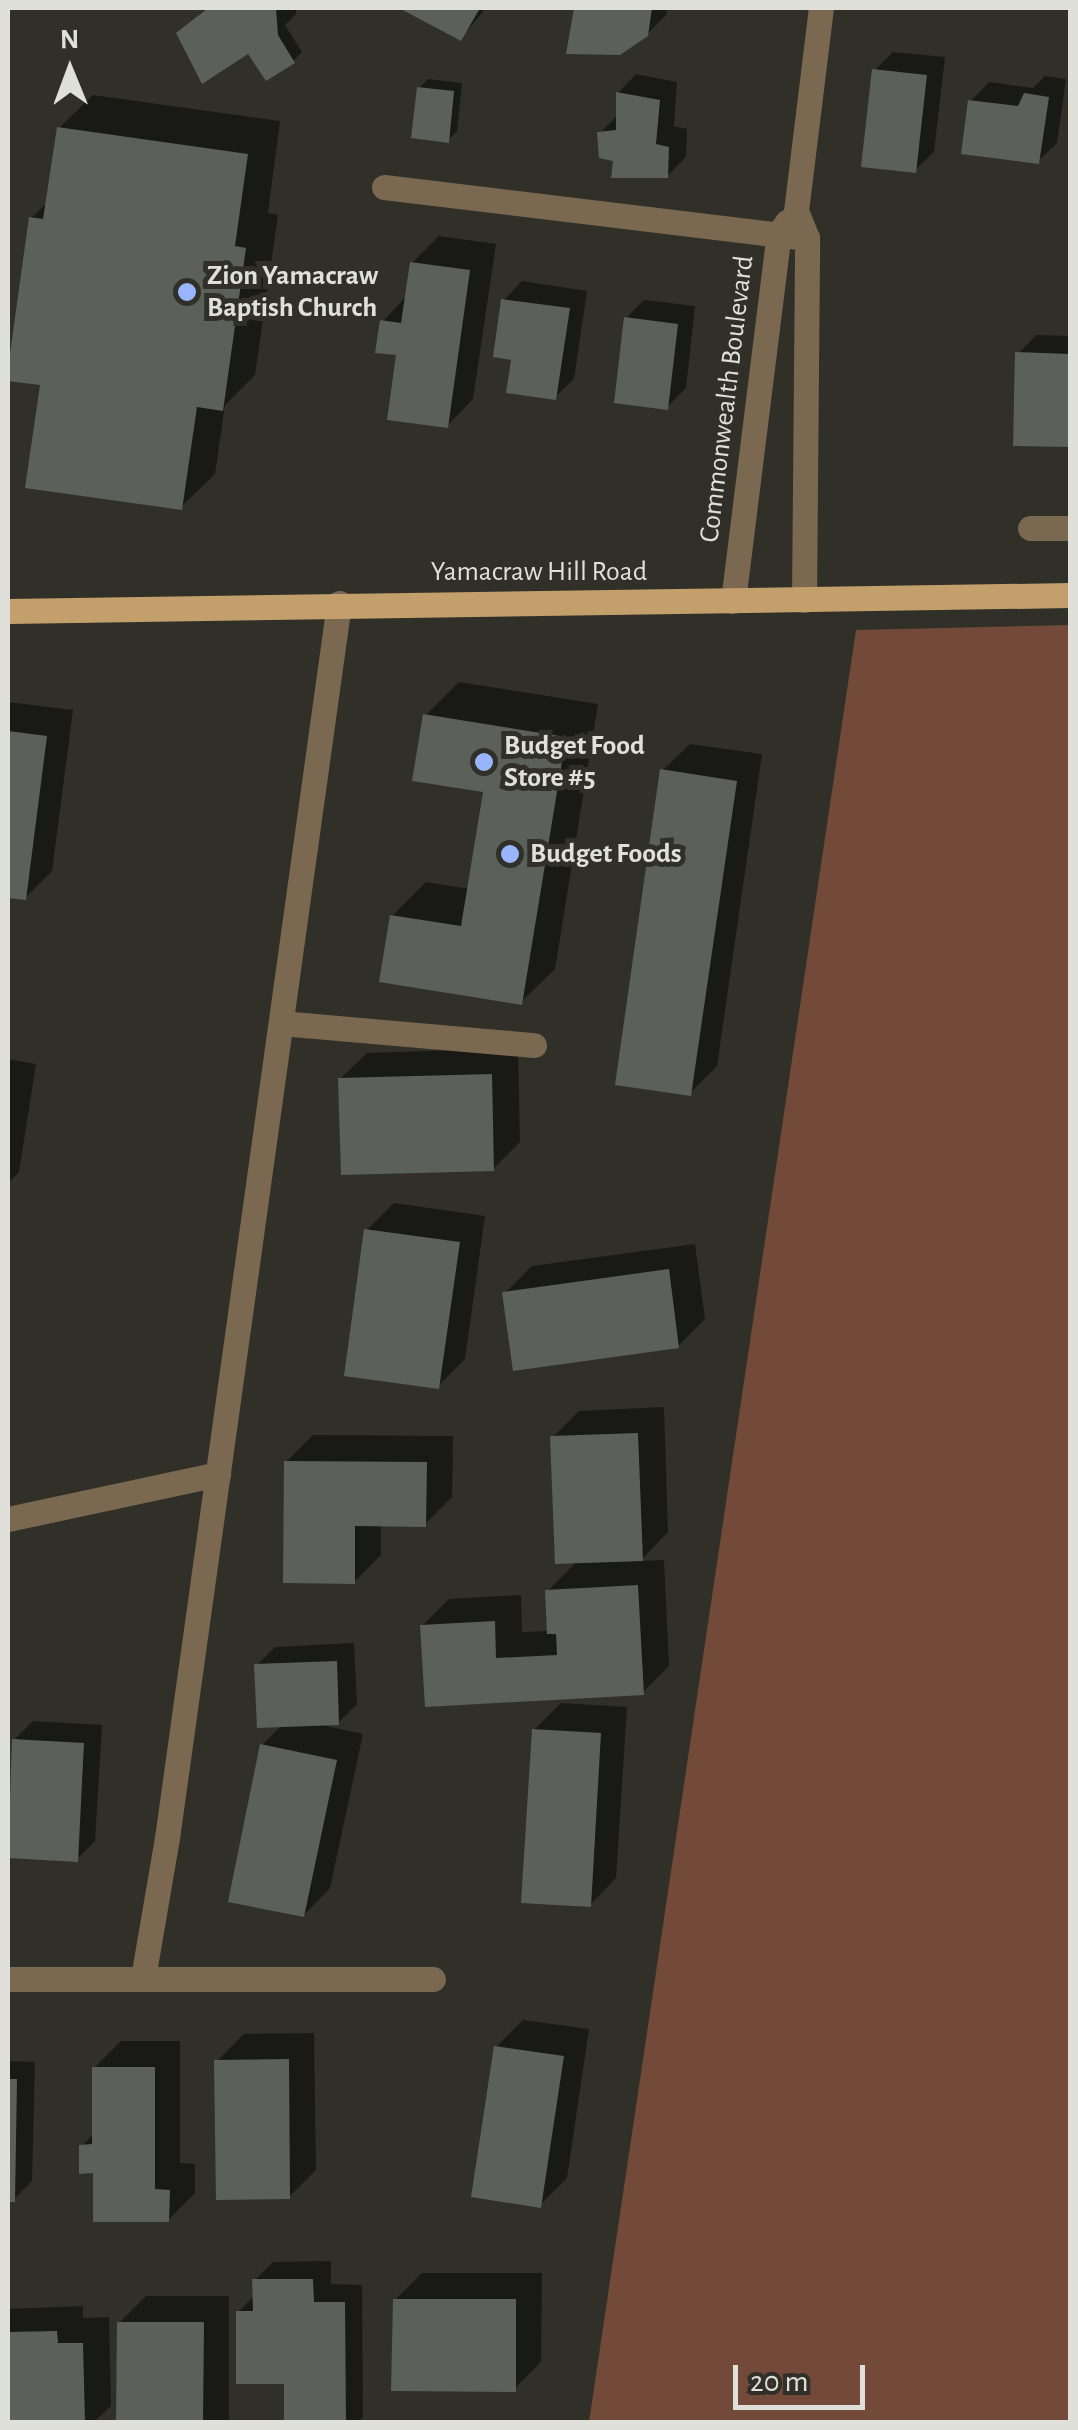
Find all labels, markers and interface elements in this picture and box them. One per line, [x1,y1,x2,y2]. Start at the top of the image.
north arrow [20,20,120,120]
text: N [59,26,79,54]
street label: Commonwealth Boulevard [693,254,761,544]
place label: Zion Yamacraw Baptish Church [207,259,378,325]
marker: Zion Yamacraw Baptish Church [176,281,198,303]
street label: Yamacraw Hill Road [431,555,647,589]
place label: Budget Food Store #5 [504,729,645,795]
marker: Budget Food Store #5 [473,751,495,773]
place label: Budget Foods [530,837,682,871]
marker: Budget Foods [499,843,521,865]
scale bar [738,2345,870,2407]
text: 20 m [750,2367,808,2397]

